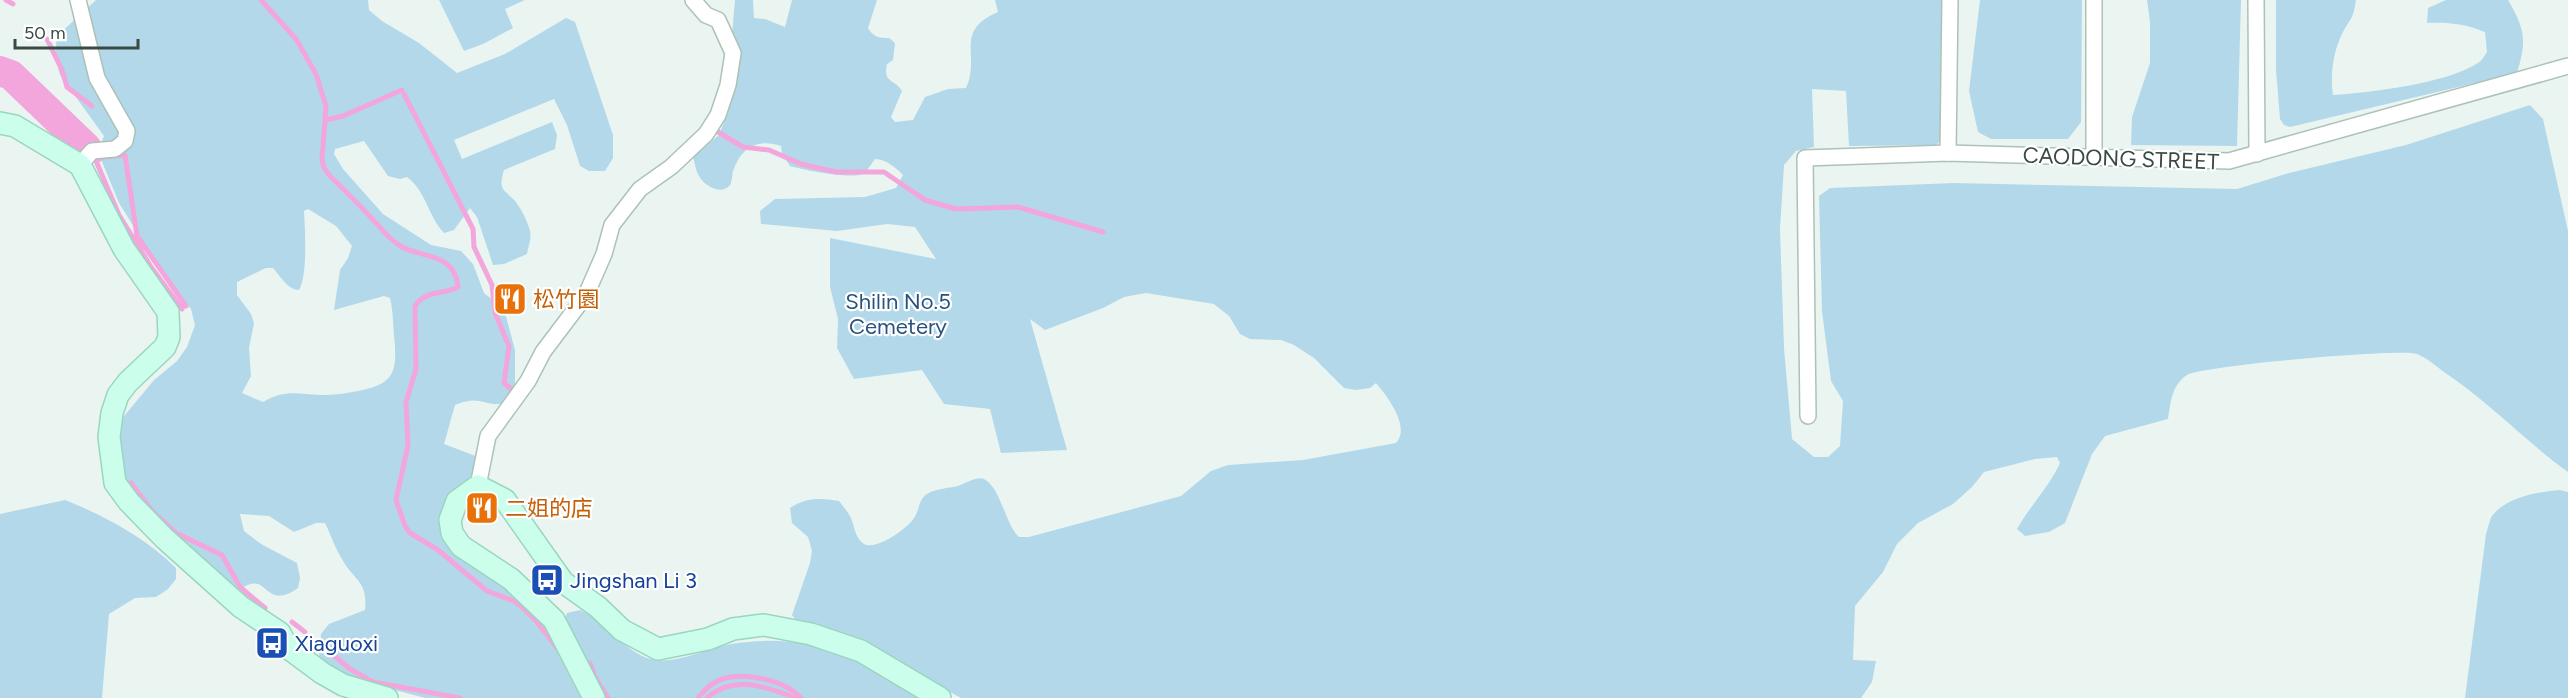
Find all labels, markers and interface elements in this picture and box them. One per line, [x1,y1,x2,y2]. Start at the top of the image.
scale bar [15,12,138,50]
text: 50 m [24,22,66,44]
street label: CAODONG STREET [2022,142,2220,175]
restaurant icon: 松竹園 [492,281,528,317]
place label: 松竹園 [533,286,599,313]
park label: Shilin No.5 Cemetery [845,288,951,340]
restaurant icon: 二姐的店 [464,490,500,526]
place label: 二姐的店 [505,495,593,522]
bus stop icon: Jingshan Li 3 [529,562,565,598]
place label: Jingshan Li 3 [570,567,697,594]
bus stop icon: Xiaguoxi [254,625,290,661]
place label: Xiaguoxi [295,630,378,657]

